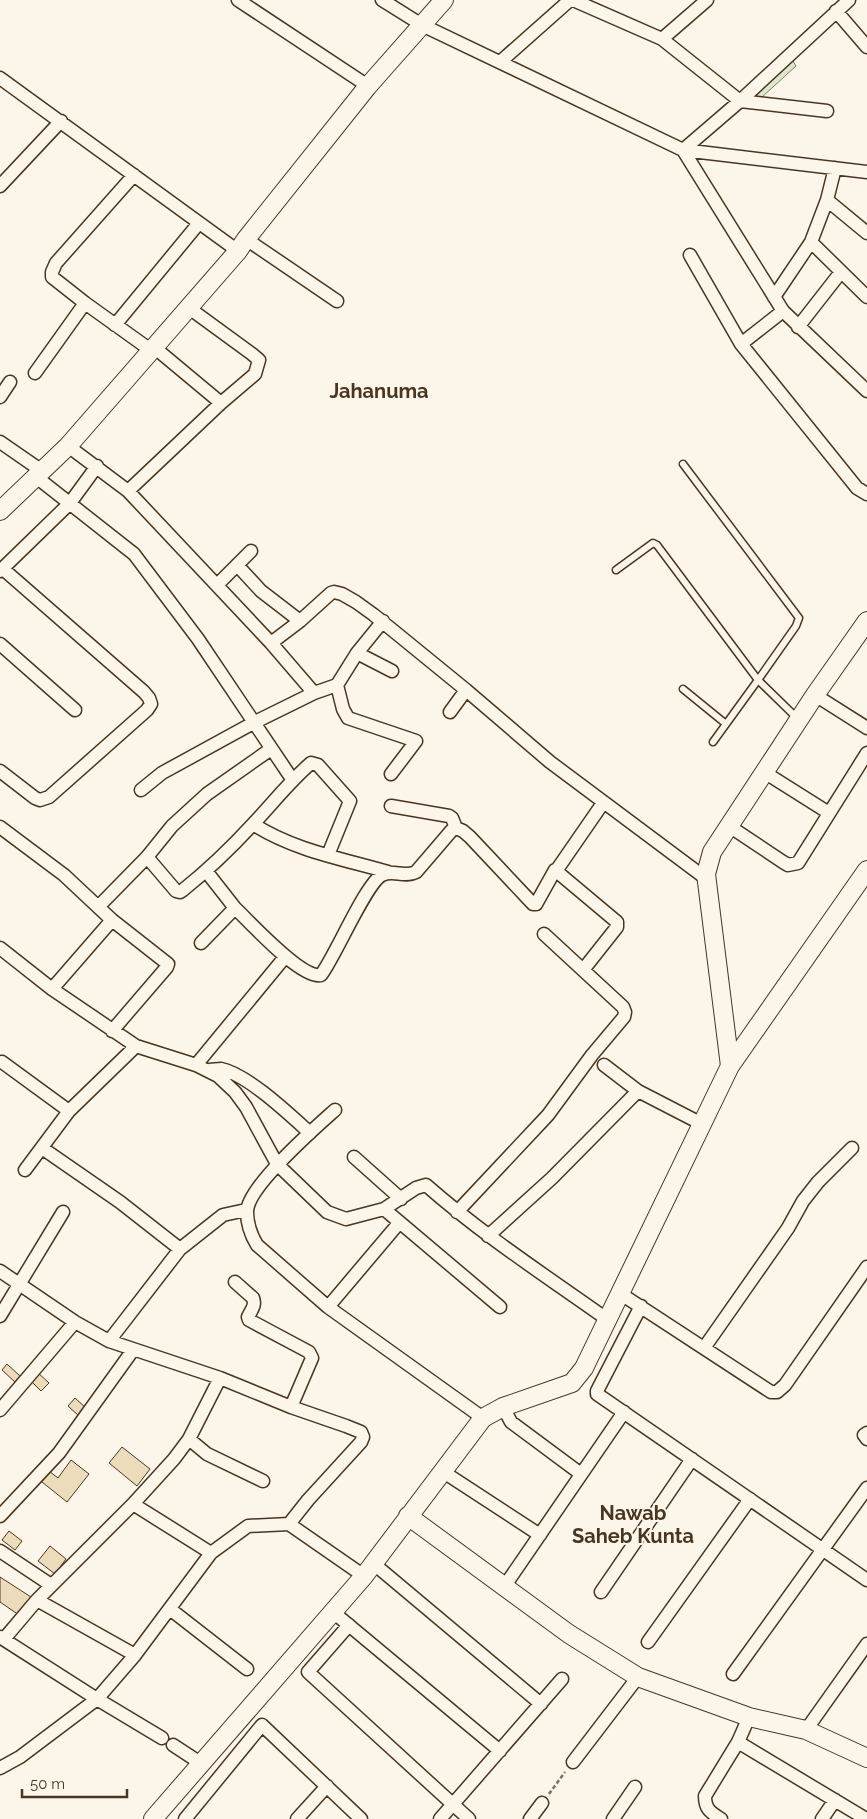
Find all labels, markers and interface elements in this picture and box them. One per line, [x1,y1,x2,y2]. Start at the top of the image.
district label: Jahanuma [329,379,429,403]
district label: Nawab Saheb Kunta [572,1501,694,1548]
scale bar [22,1766,128,1798]
text: 50 m [30,1775,65,1793]

